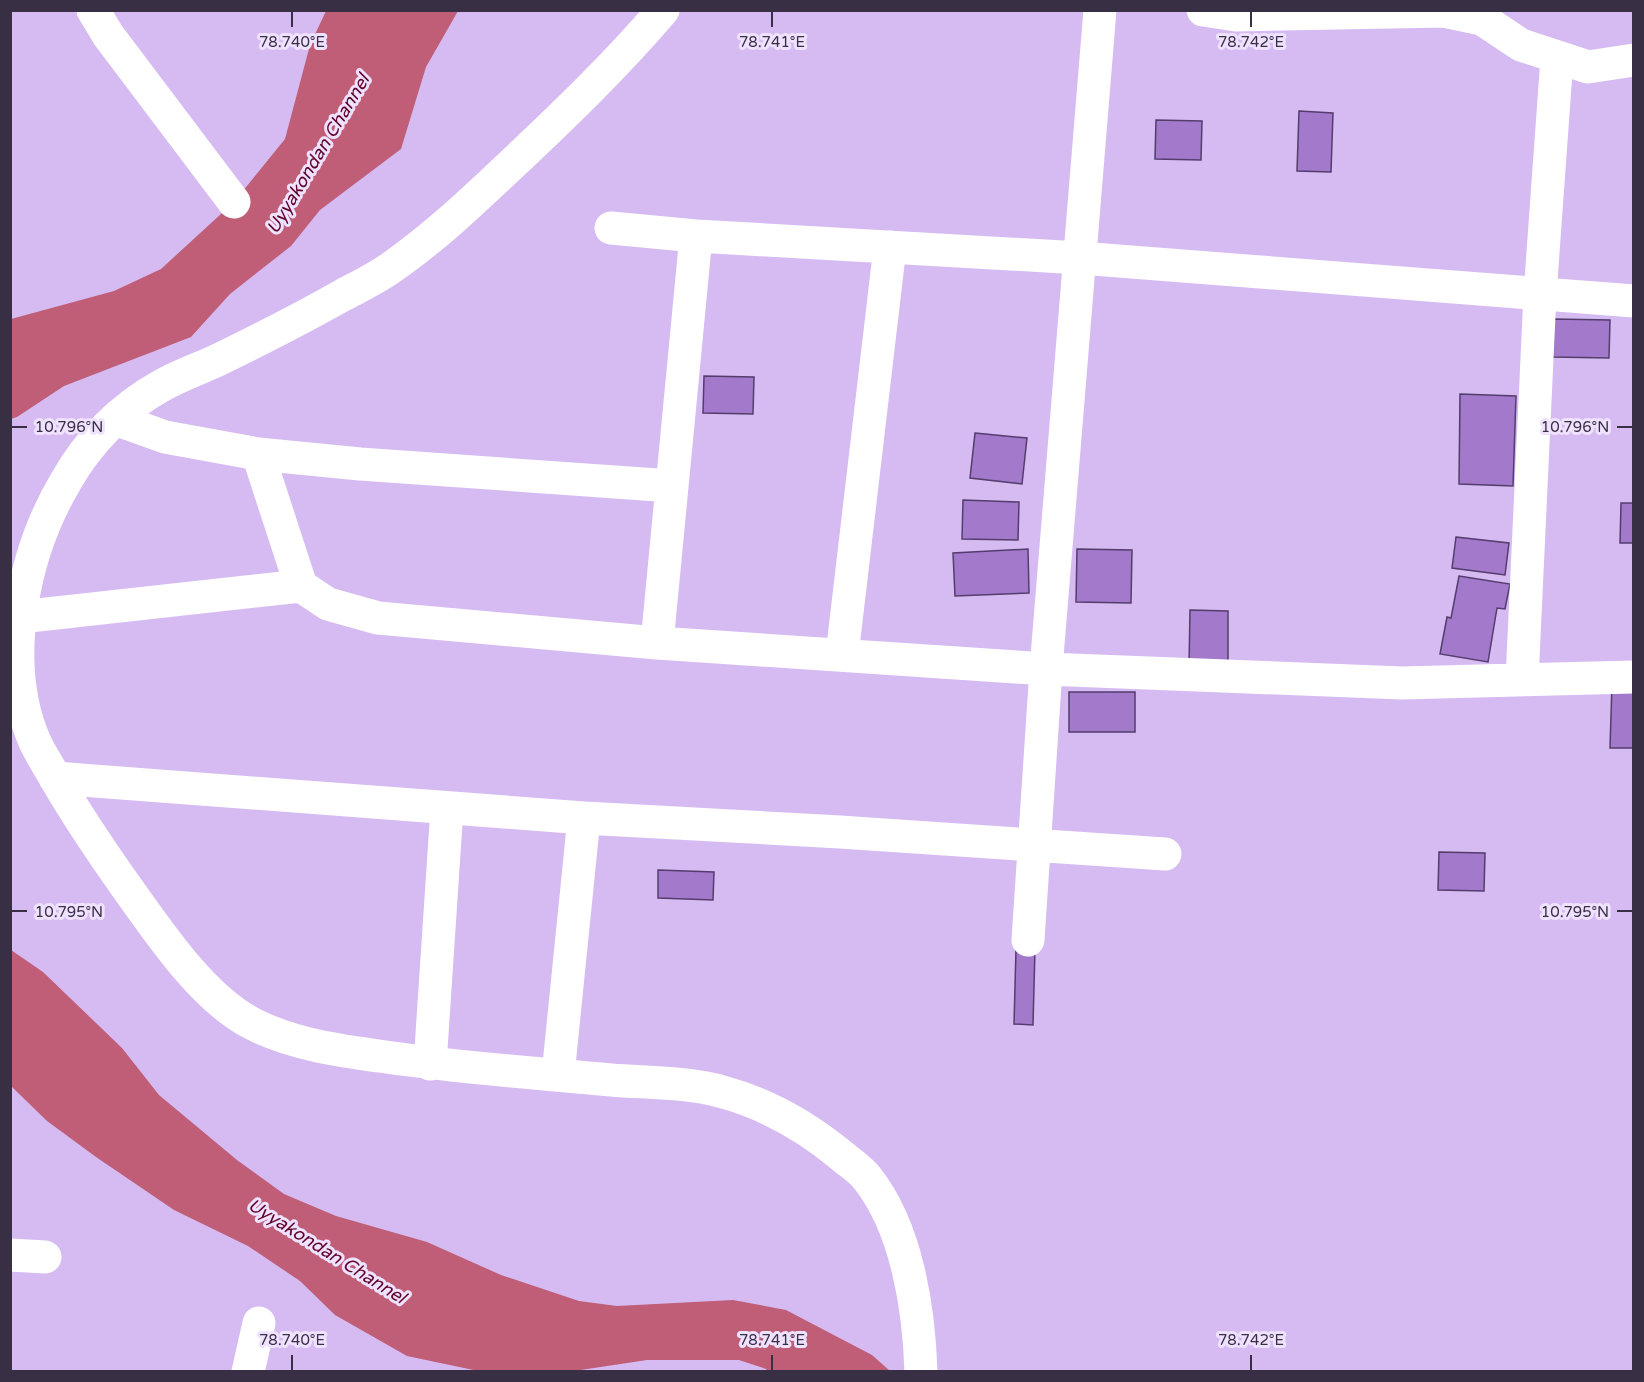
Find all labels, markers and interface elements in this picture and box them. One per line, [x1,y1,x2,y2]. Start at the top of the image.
text: 78.740°E [259,33,325,51]
text: 78.741°E [739,33,805,51]
text: 78.742°E [1218,33,1284,51]
water label: Uyyakondan Channel [262,68,376,238]
text: 10.796°N [35,418,103,436]
text: 10.796°N [1541,418,1609,436]
text: 10.795°N [35,903,103,921]
text: 10.795°N [1541,903,1609,921]
water label: Uyyakondan Channel [244,1194,412,1310]
text: 78.740°E [259,1331,325,1349]
text: 78.741°E [739,1331,805,1349]
text: 78.742°E [1218,1331,1284,1349]

